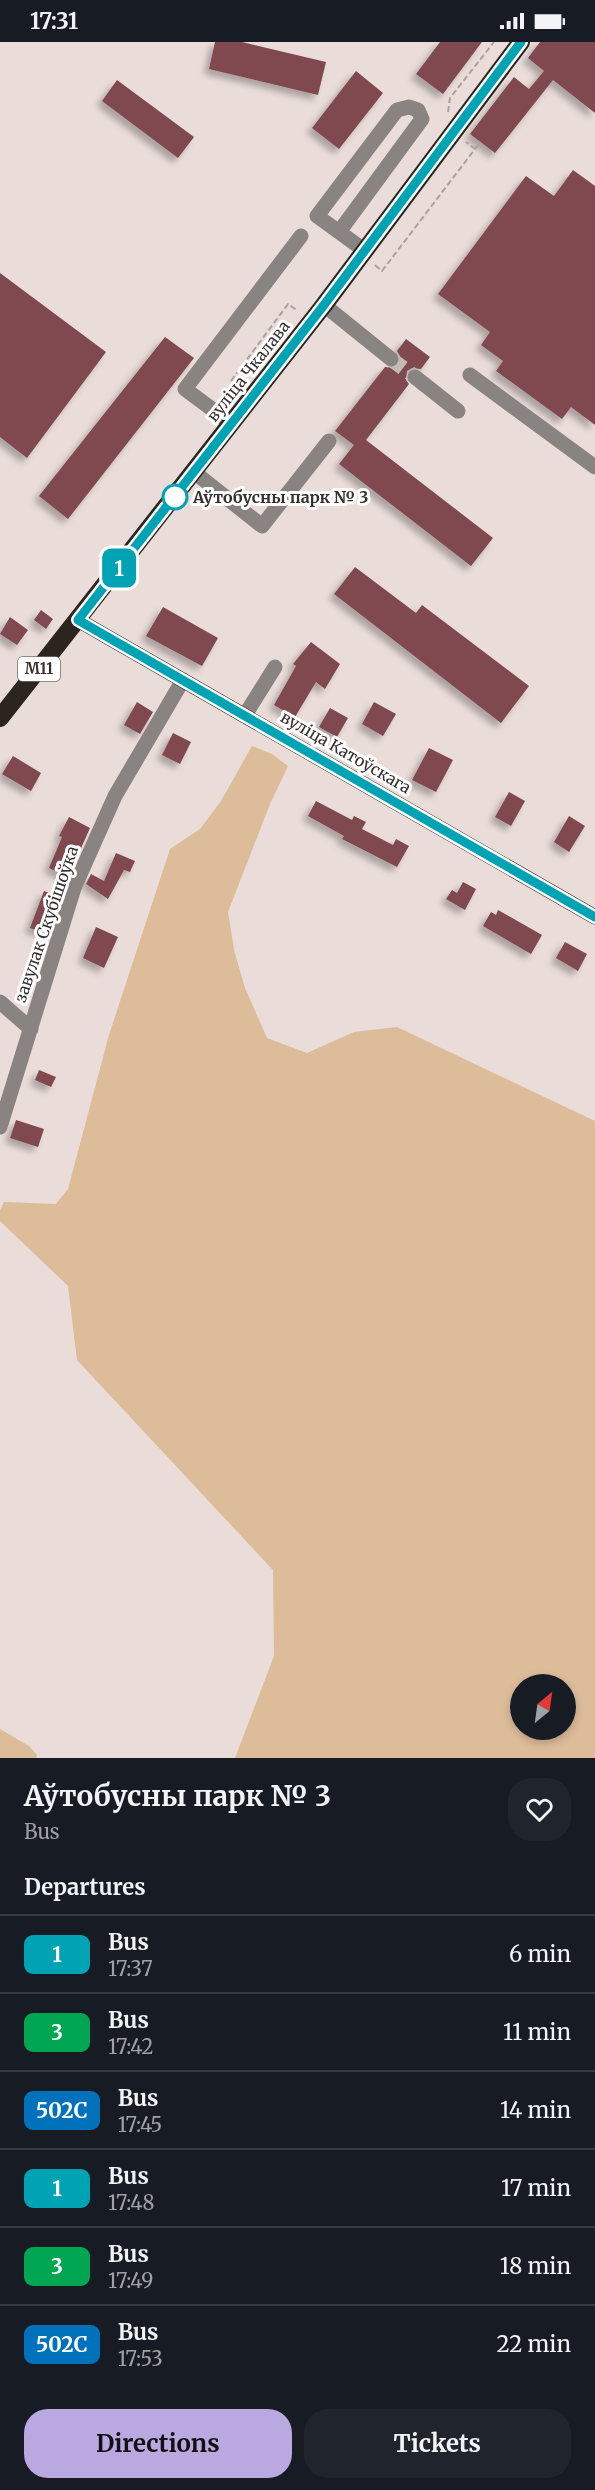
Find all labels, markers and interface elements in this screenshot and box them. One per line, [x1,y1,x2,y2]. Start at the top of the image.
text: 17:31 [30,7,78,35]
street label: вуліца Чкалава [202,316,294,426]
marker: Аўтобусны парк № 3 [162,484,188,510]
place label: Аўтобусны парк № 3 [192,487,368,507]
line badge: 1 [100,548,138,588]
text: 1 [114,555,124,582]
road number: М11 [18,657,60,681]
street label: вуліца Катоўскага [277,707,415,798]
street label: завулак Скубішоўка [10,843,82,1005]
north arrow [510,1674,576,1740]
map controls [510,1674,576,1740]
text: Аўтобусны парк № 3 [24,1778,331,1814]
button: heart [508,1778,571,1841]
text: Bus [24,1819,60,1844]
text: Departures [24,1873,146,1901]
text: Bus [108,1928,149,1956]
text: 6 min [509,1940,571,1968]
text: 1 [52,1941,62,1968]
text: 17:37 [108,1956,153,1981]
text: Bus [108,2006,149,2034]
text: 11 min [503,2018,571,2046]
text: 3 [51,2019,63,2046]
text: 17:42 [108,2034,153,2059]
text: Bus [118,2084,158,2112]
text: 14 min [500,2096,571,2124]
text: 502С [36,2097,88,2124]
text: 17:45 [118,2112,162,2137]
text: Bus [108,2162,149,2190]
text: 17 min [501,2174,571,2202]
text: 1 [52,2175,62,2202]
text: 17:48 [108,2190,154,2215]
text: Bus [108,2240,149,2268]
text: 18 min [500,2252,571,2280]
text: 3 [51,2253,63,2280]
text: 17:49 [108,2268,153,2293]
text: Bus [118,2318,158,2346]
text: 22 min [497,2330,571,2358]
text: 502С [36,2331,88,2358]
text: 17:53 [118,2346,163,2371]
button: Directions [24,2409,292,2478]
button: Tickets [304,2409,571,2478]

